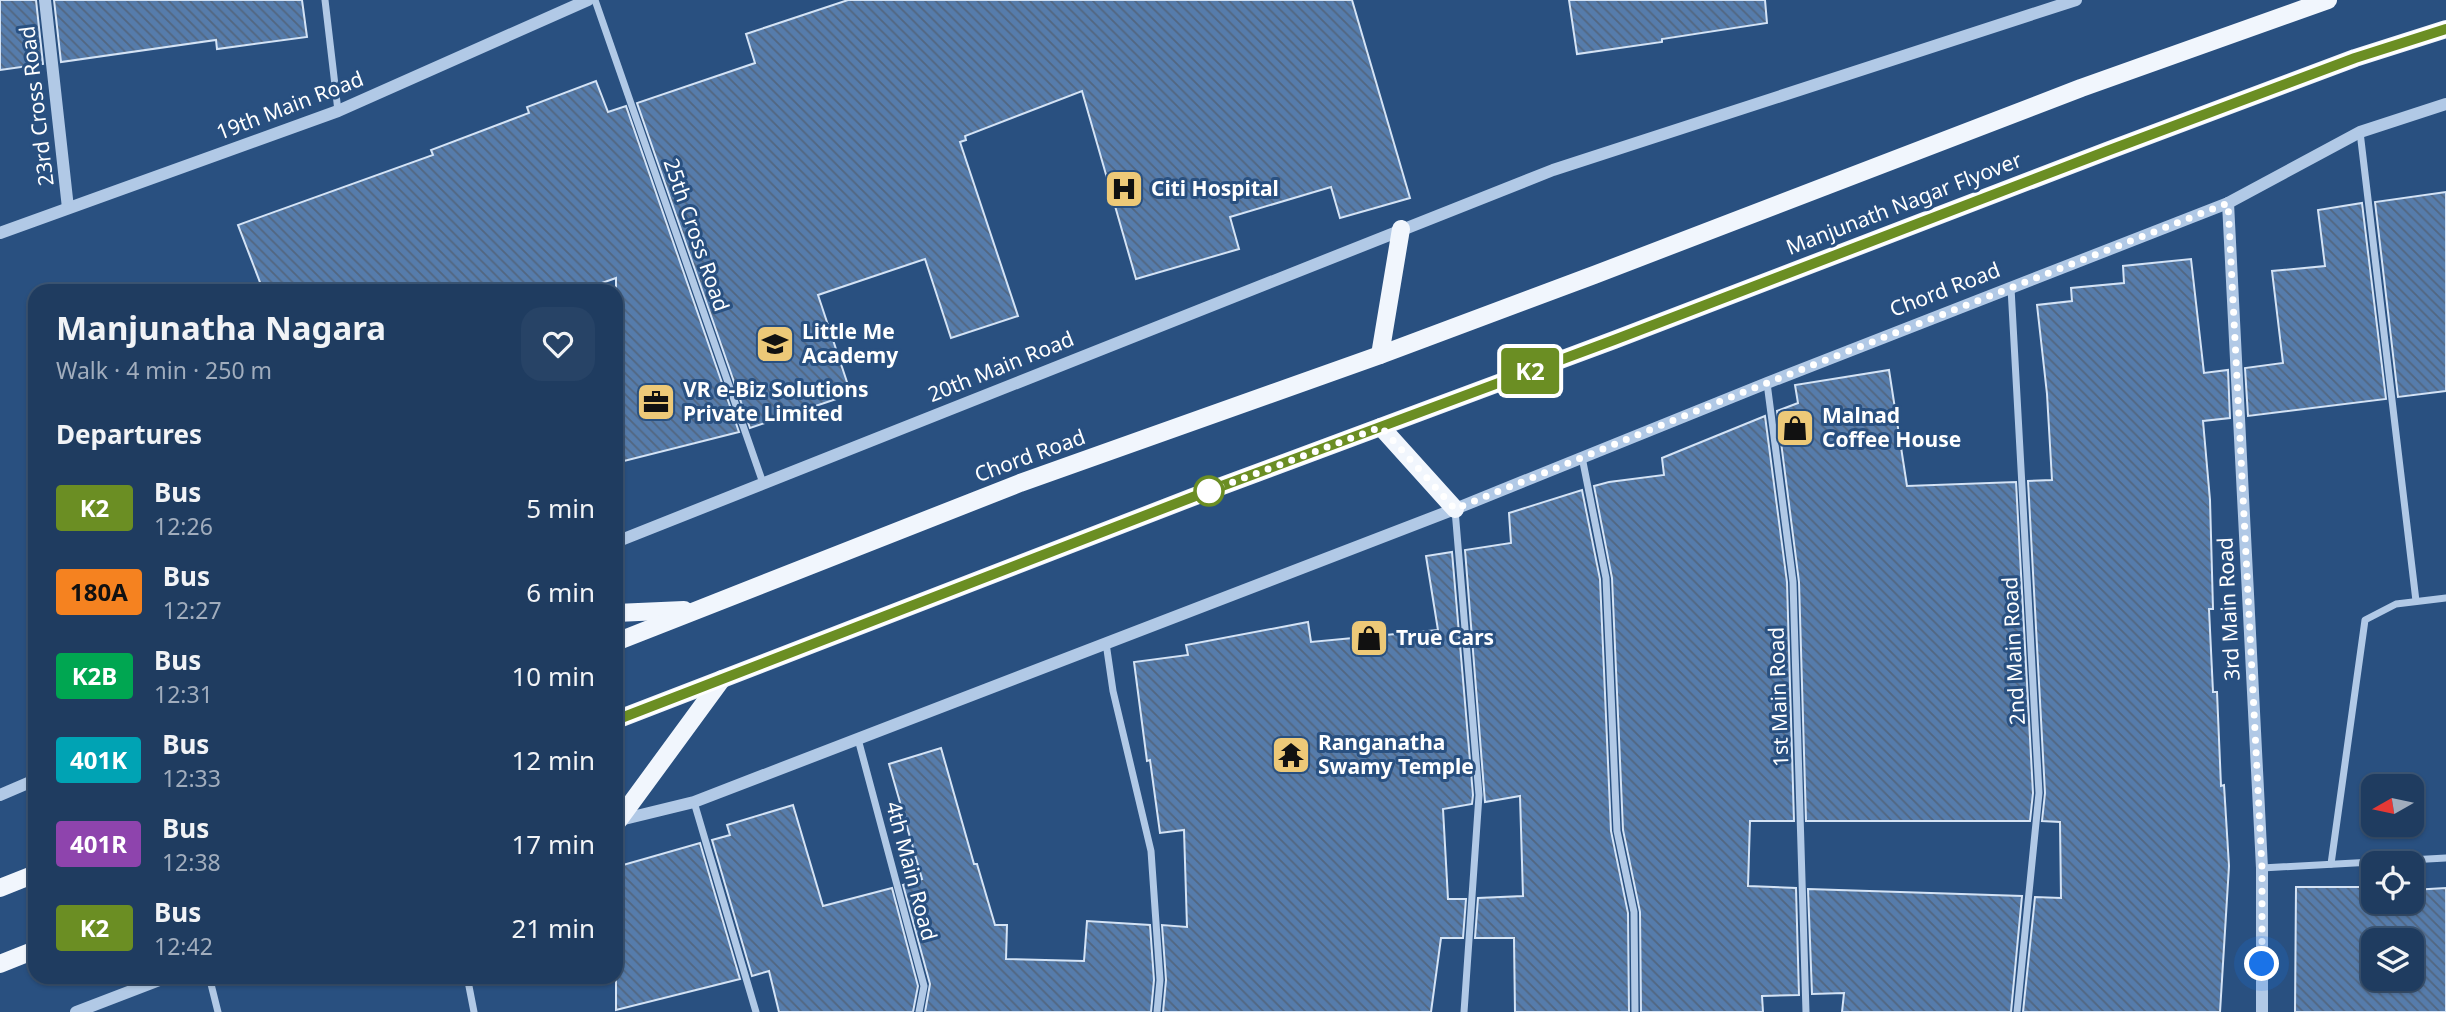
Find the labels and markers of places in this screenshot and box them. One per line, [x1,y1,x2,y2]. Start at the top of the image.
hospital icon: Citi Hospital [1103,168,1145,210]
place label: Citi Hospital [1151,174,1279,202]
place label: Little Me Academy [802,317,898,369]
school or university icon: Little Me Academy [754,323,796,365]
place label: VR e-Biz Solutions Private Limited [683,375,869,427]
office icon: VR e-Biz Solutions Private Limited [635,381,677,423]
place label: Malnad Coffee House [1822,401,1961,453]
shop icon: Malnad Coffee House [1774,407,1816,449]
unlabelled marker [1194,476,1224,506]
shop icon: True Cars [1348,617,1390,659]
place label: True Cars [1396,623,1494,651]
place label: Ranganatha Swamy Temple [1318,728,1474,780]
temple icon: Ranganatha Swamy Temple [1270,734,1312,776]

